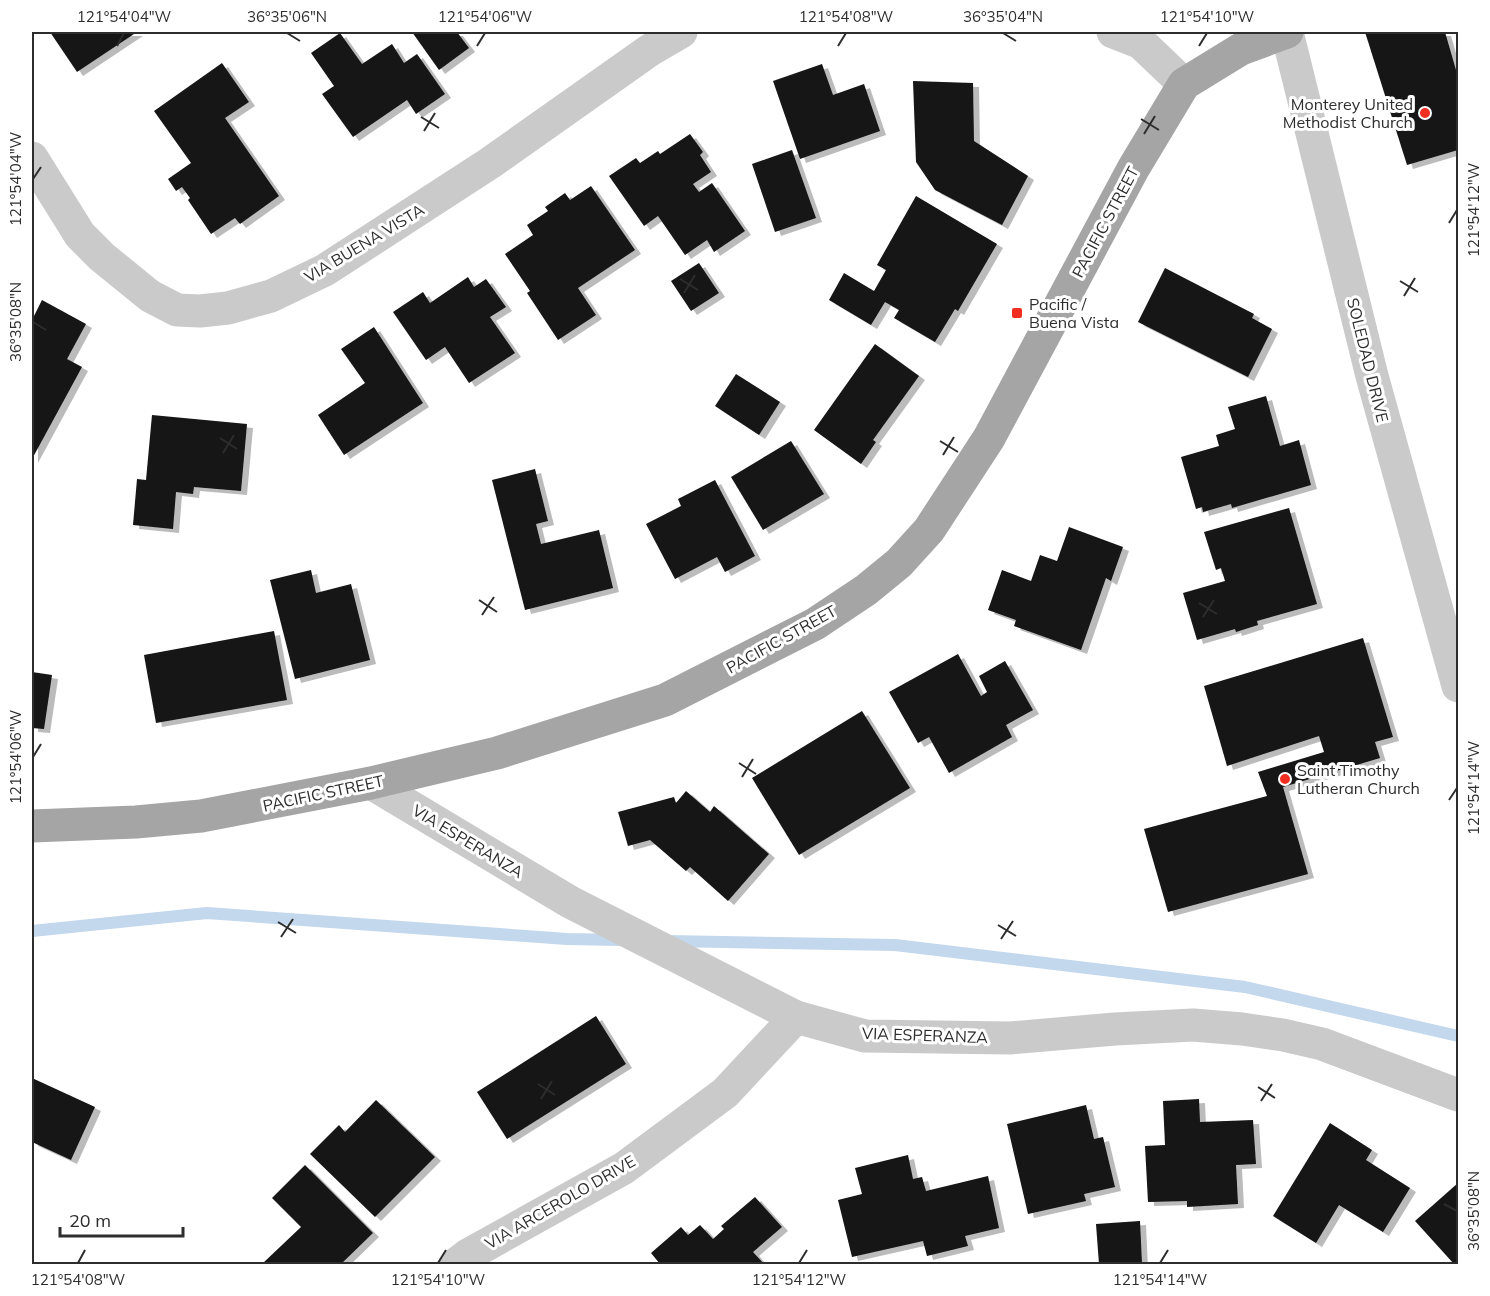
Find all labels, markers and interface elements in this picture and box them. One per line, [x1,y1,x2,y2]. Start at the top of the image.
text: 121°54'04"W [77,7,172,26]
text: 36°35'06"N [247,7,327,26]
text: 121°54'06"W [438,7,533,26]
text: 121°54'08"W [799,7,894,26]
text: 36°35'04"N [963,7,1043,26]
text: 121°54'10"W [1160,7,1255,26]
place label: Monterey United Methodist Church [1283,94,1413,132]
marker: Monterey United Methodist Church [1418,106,1432,120]
text: 121°54'04"W [6,131,25,226]
text: 121°54'12"W [1464,162,1483,257]
street label: PACIFIC STREET [1067,163,1143,281]
street label: VIA BUENA VISTA [300,199,428,287]
text: 36°35'08"N [6,282,25,362]
place label: Pacific / Buena Vista [1029,294,1119,332]
street label: SOLEDAD DRIVE [1343,296,1393,424]
marker: Pacific / Buena Vista [1010,306,1024,320]
street label: PACIFIC STREET [722,600,840,678]
text: 121°54'06"W [6,709,25,804]
text: 121°54'14"W [1464,740,1483,835]
place label: Saint Timothy Lutheran Church [1297,760,1420,798]
street label: PACIFIC STREET [261,770,386,816]
marker: Saint Timothy Lutheran Church [1278,772,1292,786]
street label: VIA ESPERANZA [409,800,527,882]
street label: VIA ESPERANZA [862,1023,989,1047]
street label: VIA ARCEROLO DRIVE [481,1151,639,1253]
text: 36°35'08"N [1464,1171,1483,1251]
scale bar [60,1200,183,1238]
text: 20 m [69,1209,111,1232]
text: 121°54'08"W [31,1270,126,1289]
text: 121°54'10"W [391,1270,486,1289]
text: 121°54'12"W [752,1270,847,1289]
text: 121°54'14"W [1113,1270,1208,1289]

